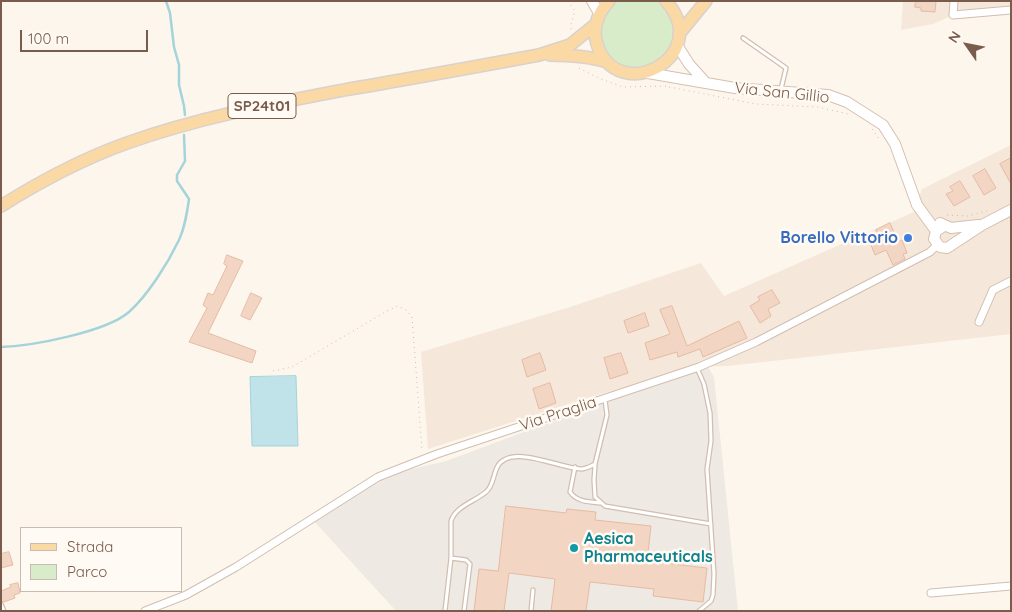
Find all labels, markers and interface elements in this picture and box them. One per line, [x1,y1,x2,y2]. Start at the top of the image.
scale bar [22,20,150,52]
north arrow [942,20,992,70]
text: N [944,28,965,46]
text: 100 m [28,29,69,48]
street label: Via San Gillio [734,78,830,108]
road number: SP24t01 [228,94,296,118]
place label: Borello Vittorio [780,228,898,248]
marker: Borello Vittorio [902,232,914,244]
street label: Via Praglia [517,392,599,436]
legend [20,527,182,592]
place label: Aesica Pharmaceuticals [584,529,713,567]
text: Strada [67,537,113,556]
marker: Aesica Pharmaceuticals [568,542,580,554]
text: Parco [67,562,107,581]

